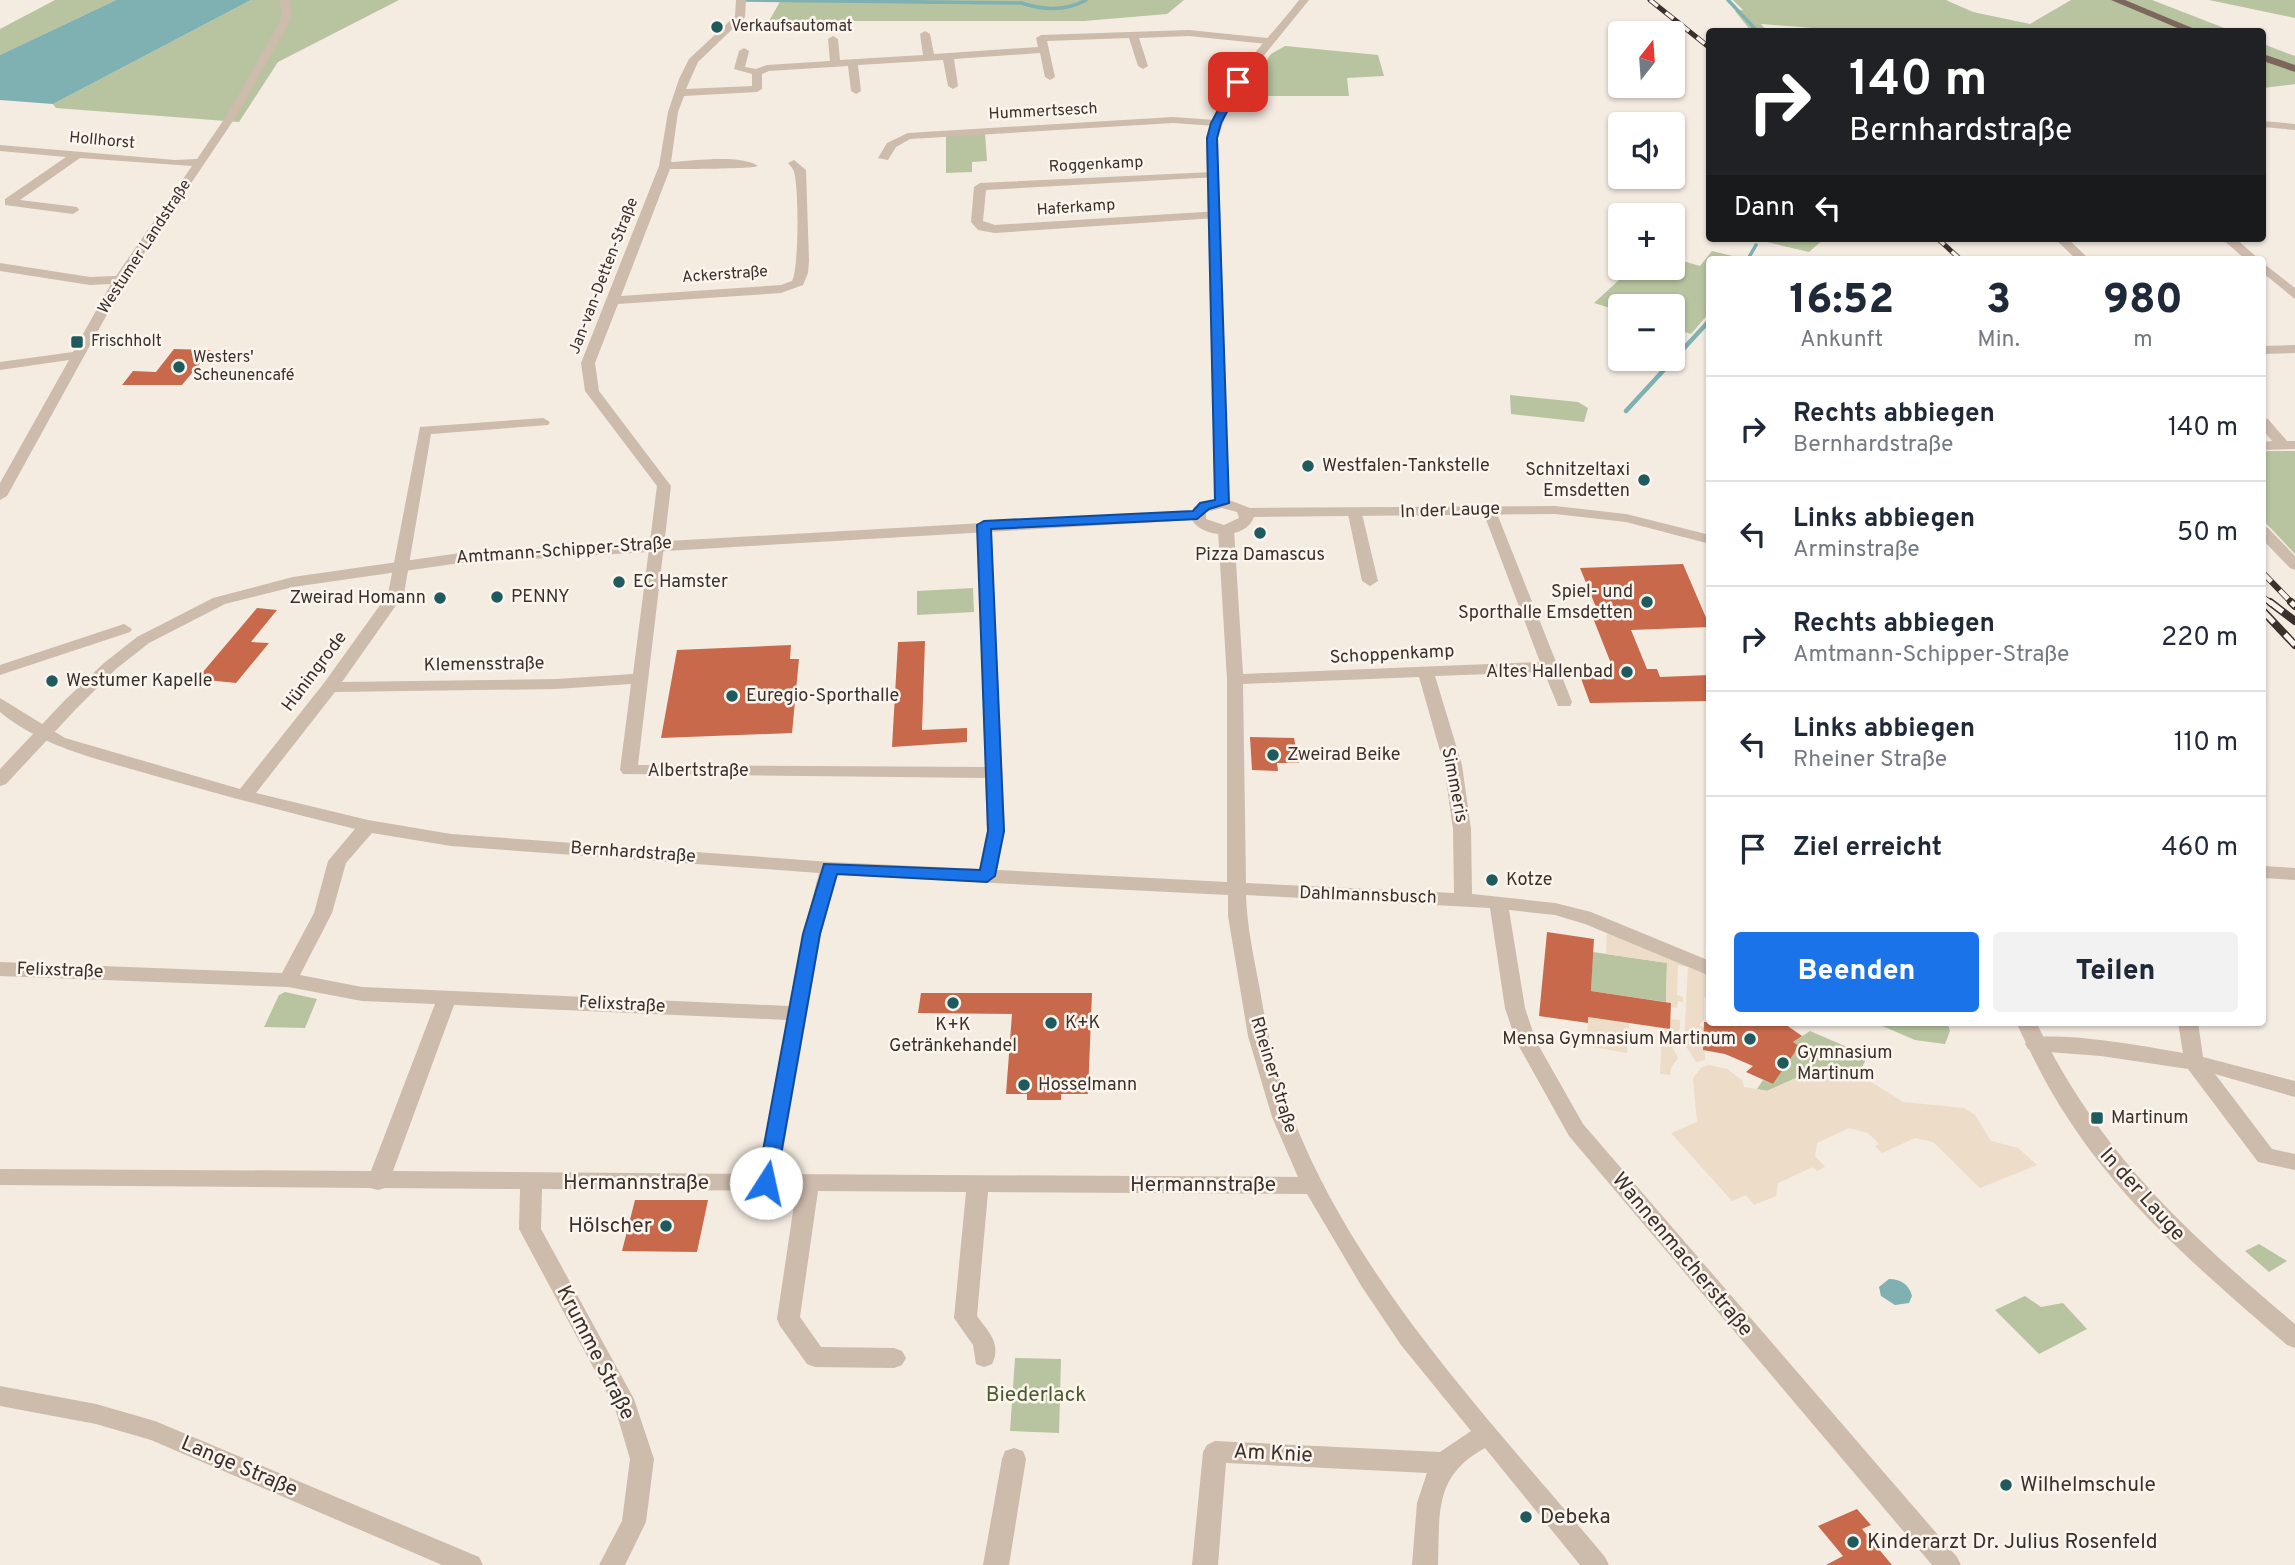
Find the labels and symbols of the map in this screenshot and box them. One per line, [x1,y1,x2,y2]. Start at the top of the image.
place label: Verkaufsautomat [731,17,853,37]
marker: Verkaufsautomat [709,19,725,35]
north arrow [1608,21,1685,98]
pin [1208,52,1268,112]
street label: Hummertsesch [988,99,1098,125]
street label: Hollhorst [68,128,136,154]
street label: Roggenkamp [1048,153,1144,177]
street label: Westumer Landstraße [94,176,196,318]
street label: Jan-van-Detten-Straße [565,195,643,357]
street label: Haferkamp [1036,195,1116,221]
street label: Ackerstraße [681,262,769,288]
place label: Frischholt [91,332,162,352]
marker: Frischholt [69,334,85,350]
place label: Westers' Scheunencafé [193,348,294,386]
marker: Westers' Scheunencafé [171,359,187,375]
place label: Westfalen-Tankstelle [1322,455,1490,478]
marker: Westfalen-Tankstelle [1300,458,1316,474]
place label: Schnitzeltaxi Emsdetten [1525,459,1630,503]
marker: Schnitzeltaxi Emsdetten [1636,472,1652,488]
street label: In der Lauge [1400,498,1500,524]
marker: Pizza Damascus [1252,525,1268,541]
street label: Amtmann-Schipper-Straße [455,532,673,570]
place label: Pizza Damascus [1195,544,1325,567]
place label: EC Hamster [633,571,728,594]
marker: EC Hamster [611,574,627,590]
place label: Spiel- und Sporthalle Emsdetten [1458,581,1633,625]
place label: PENNY [511,586,570,609]
place label: Zweirad Homann [289,587,426,610]
marker: PENNY [489,589,505,605]
marker: Zweirad Homann [432,590,448,606]
marker: Spiel- und Sporthalle Emsdetten [1639,594,1655,610]
street label: Hüningrode [277,627,353,717]
street label: Schoppenkamp [1329,640,1455,670]
street label: Klemensstraße [424,652,544,678]
place label: Altes Hallenbad [1486,661,1613,684]
marker: Altes Hallenbad [1619,664,1635,680]
place label: Westumer Kapelle [66,670,212,693]
marker: Westumer Kapelle [44,673,60,689]
place label: Euregio-Sporthalle [746,685,899,708]
marker: Euregio-Sporthalle [724,688,740,704]
place label: Zweirad Beike [1287,744,1400,767]
street label: Simmeris [1435,745,1473,825]
marker: Zweirad Beike [1265,747,1281,763]
street label: Albertstraße [647,760,749,783]
street label: Bernhardstraße [570,837,696,869]
place label: Kotze [1506,869,1553,892]
marker: Kotze [1484,872,1500,888]
street label: Dahlmannsbusch [1299,882,1437,910]
street label: Felixstraße [16,958,104,984]
street label: Felixstraße [578,991,666,1019]
marker: K+K Getränkehandel [945,995,961,1011]
place label: K+K [1065,1012,1100,1035]
place label: K+K Getränkehandel [889,1014,1017,1058]
street label: Rheiner Straße [1244,1014,1302,1136]
marker: K+K [1043,1015,1059,1031]
place label: Mensa Gymnasium Martinum [1502,1028,1736,1051]
marker: Mensa Gymnasium Martinum [1742,1031,1758,1047]
place label: Gymnasium Martinum [1797,1042,1892,1086]
marker: Gymnasium Martinum [1775,1055,1791,1071]
place label: Hosselmann [1038,1074,1137,1097]
marker: Hosselmann [1016,1077,1032,1093]
place label: Martinum [2111,1107,2189,1130]
marker: Martinum [2089,1110,2105,1126]
street label: In der Lauge [2093,1143,2191,1247]
position arrow [729,1146,803,1220]
street label: Wannenmacherstraße [1605,1167,1759,1343]
street label: Hermannstraße [563,1170,709,1197]
street label: Hermannstraße [1130,1172,1276,1199]
place label: Hölscher [568,1213,652,1240]
marker: Hölscher [658,1218,674,1234]
street label: Krumme Straße [550,1281,640,1425]
park label: Biederlack [986,1382,1086,1409]
street label: Lange Straße [177,1430,301,1504]
street label: Am Knie [1233,1438,1313,1470]
place label: Wilhelmschule [2020,1472,2156,1499]
marker: Wilhelmschule [1998,1477,2014,1493]
place label: Debeka [1540,1504,1611,1531]
marker: Debeka [1518,1509,1534,1525]
place label: Kinderarzt Dr. Julius Rosenfeld [1867,1529,2157,1556]
marker: Kinderarzt Dr. Julius Rosenfeld [1845,1534,1861,1550]

